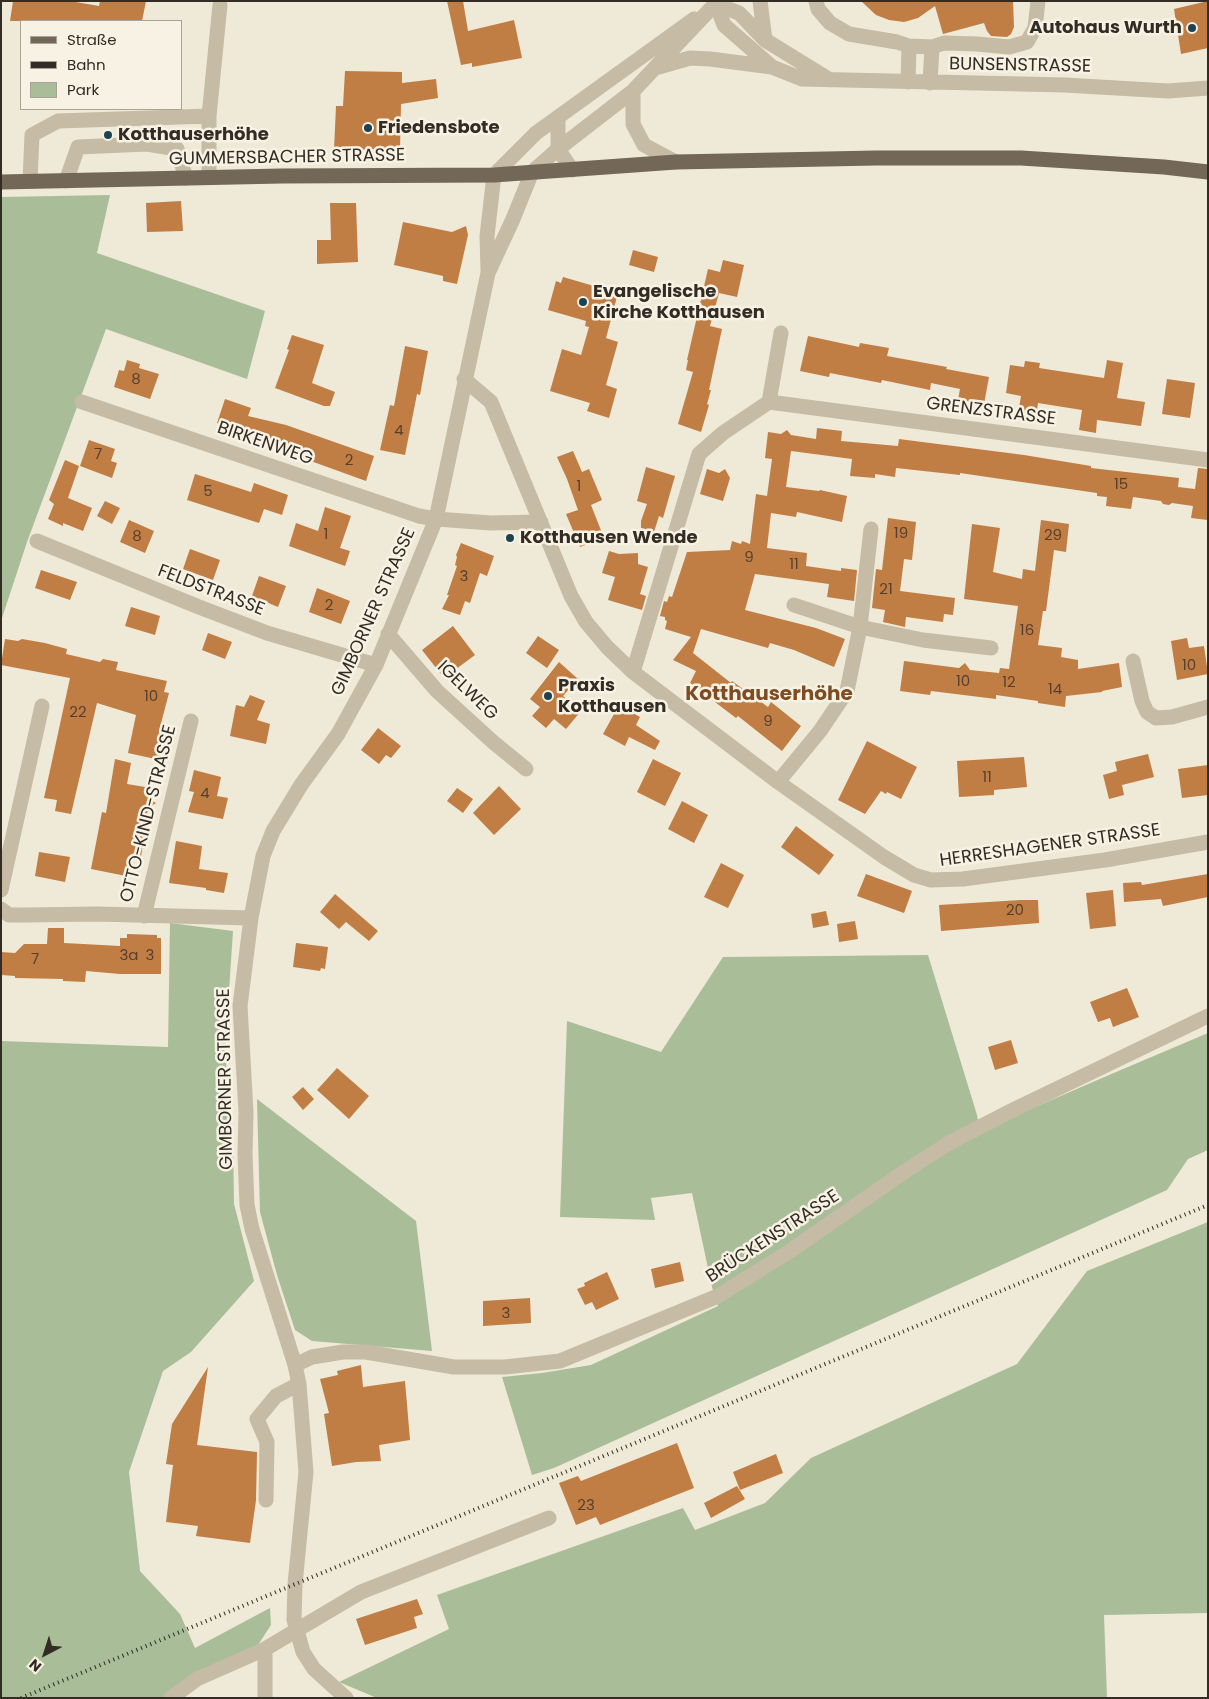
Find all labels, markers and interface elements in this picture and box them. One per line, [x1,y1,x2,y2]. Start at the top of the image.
place label: Autohaus Wurth [1029,17,1182,39]
legend [20,20,182,110]
marker: Autohaus Wurth [1186,22,1198,34]
text: Straße [67,29,117,50]
text: Bahn [67,54,106,75]
street label: BUNSENSTRASSE [949,54,1091,78]
text: Park [67,79,99,100]
place label: Friedensbote [378,117,500,139]
marker: Friedensbote [362,122,374,134]
place label: Kotthauserhöhe [118,124,269,146]
marker: Kotthauserhöhe [102,129,114,141]
street label: GUMMERSBACHER STRASSE [169,145,405,171]
place label: Evangelische Kirche Kotthausen [593,281,765,324]
marker: Evangelische Kirche Kotthausen [577,296,589,308]
house number: 8 [131,371,141,389]
street label: GRENZSTRASSE [925,393,1057,431]
street label: BIRKENWEG [214,418,316,470]
house number: 4 [394,422,404,440]
house number: 7 [94,446,102,464]
house number: 2 [345,452,353,470]
house number: 15 [1114,476,1128,494]
house number: 1 [577,478,581,496]
house number: 5 [203,483,213,501]
street label: GIMBORNER STRASSE [327,525,421,699]
house number: 19 [894,525,908,543]
house number: 1 [324,526,328,544]
place label: Kotthausen Wende [520,527,698,549]
house number: 29 [1044,527,1062,545]
house number: 8 [132,528,142,546]
marker: Kotthausen Wende [504,532,516,544]
house number: 9 [744,549,754,567]
house number: 11 [789,556,799,574]
street label: FELDSTRASSE [155,561,267,621]
house number: 3 [460,568,468,586]
house number: 21 [879,581,893,599]
house number: 2 [325,597,333,615]
house number: 16 [1020,622,1034,640]
street label: IGELWEG [432,657,502,725]
house number: 10 [1182,657,1196,675]
house number: 10 [956,673,970,691]
house number: 12 [1002,674,1016,692]
place label: Praxis Kotthausen [558,675,666,718]
house number: 14 [1048,681,1062,699]
district label: Kotthauserhöhe [685,683,853,707]
house number: 10 [144,688,158,706]
marker: Praxis Kotthausen [542,690,554,702]
house number: 22 [69,704,87,722]
house number: 9 [763,713,773,731]
street label: OTTO-KIND-STRASSE [117,723,181,905]
house number: 11 [982,769,992,787]
house number: 4 [200,785,210,803]
street label: HERRESHAGENER STRASSE [938,820,1162,872]
house number: 20 [1006,902,1024,920]
house number: 3a [120,947,138,965]
house number: 3 [146,947,154,965]
house number: 7 [31,951,39,969]
street label: GIMBORNER STRASSE [214,988,238,1170]
street label: BRÜCKENSTRASSE [702,1186,844,1288]
house number: 3 [502,1305,510,1323]
house number: 23 [577,1497,595,1515]
north arrow [20,1629,70,1679]
text: N [25,1654,46,1677]

